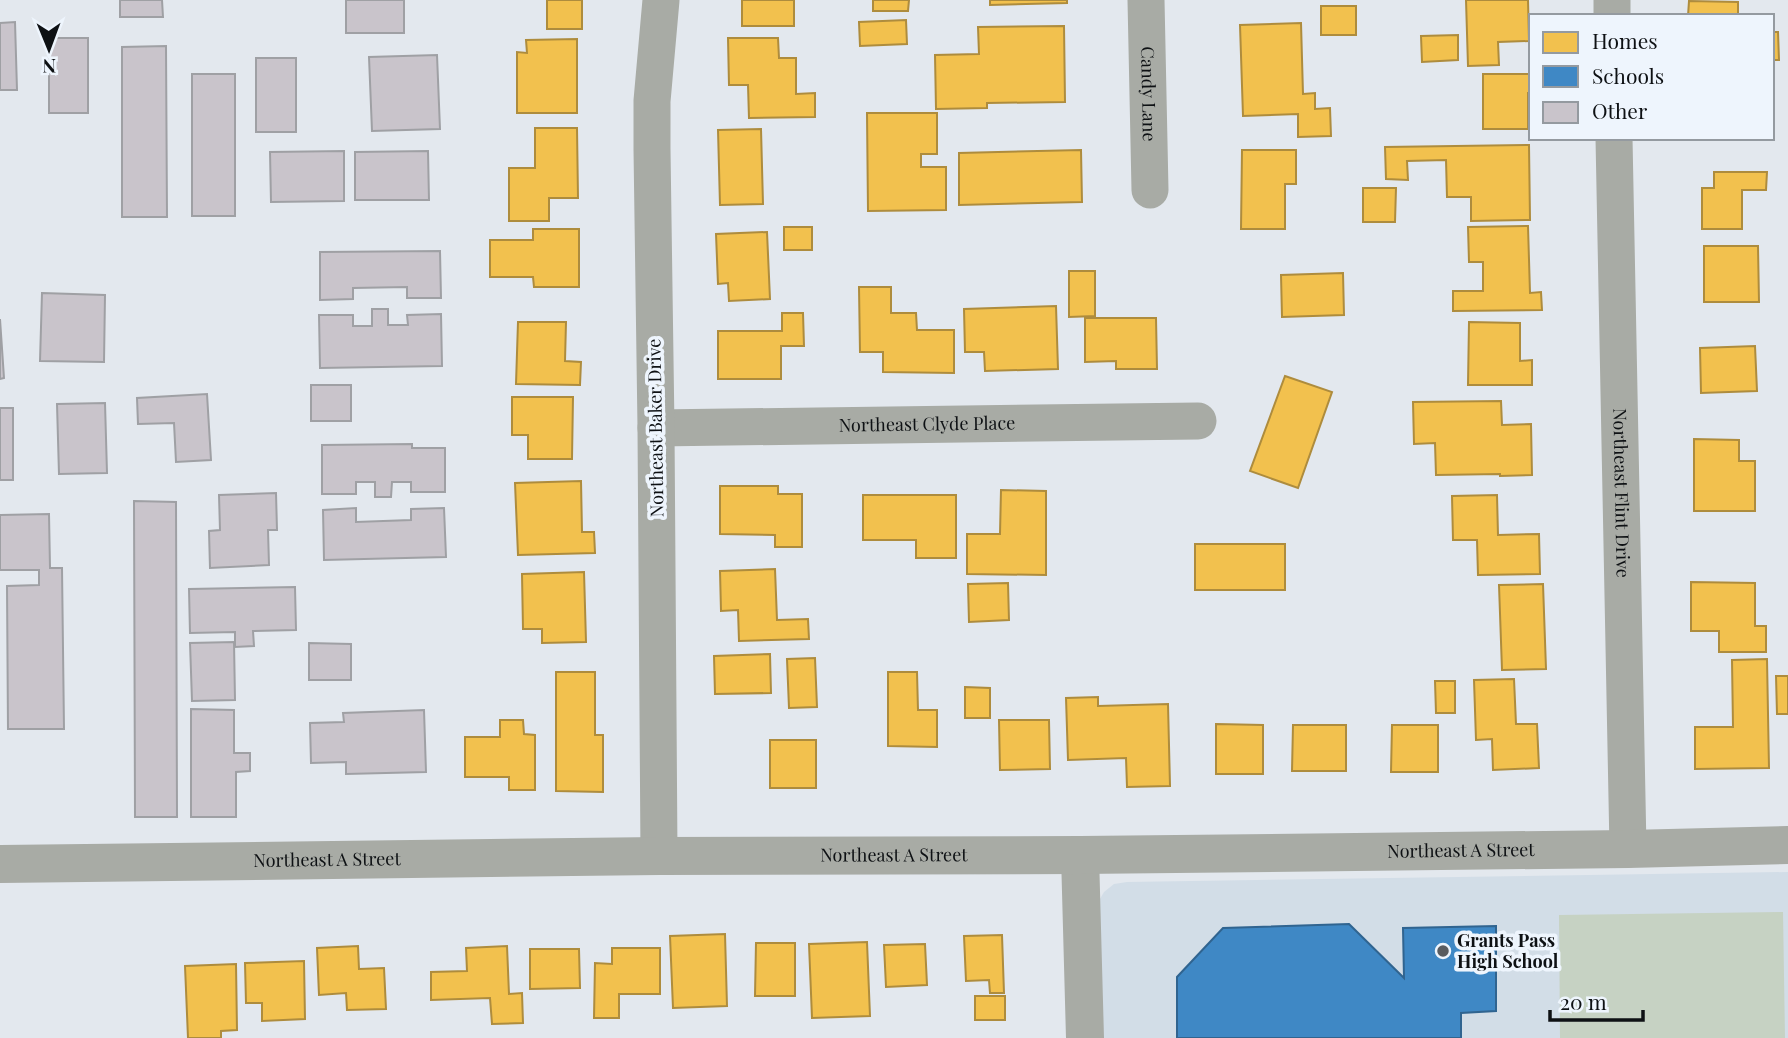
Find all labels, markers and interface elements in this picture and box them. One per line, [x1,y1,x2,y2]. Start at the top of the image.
north arrow [14,14,84,84]
legend [1529,14,1774,140]
text: Homes [1592,26,1658,54]
street label: Candy Lane [1136,46,1162,142]
text: N [42,54,56,80]
text: Schools [1592,61,1664,89]
text: Other [1592,96,1648,124]
street label: Northeast Baker Drive [641,338,669,518]
street label: Northeast Flint Drive [1608,408,1636,578]
street label: Northeast Clyde Place [838,410,1016,437]
street label: Northeast A Street [1387,837,1535,863]
street label: Northeast A Street [820,842,968,867]
street label: Northeast A Street [253,846,401,872]
place label: Grants Pass High School [1457,928,1559,973]
marker: Grants Pass High School [1435,943,1451,959]
scale bar [1550,978,1643,1022]
text: 20 m [1560,987,1607,1015]

